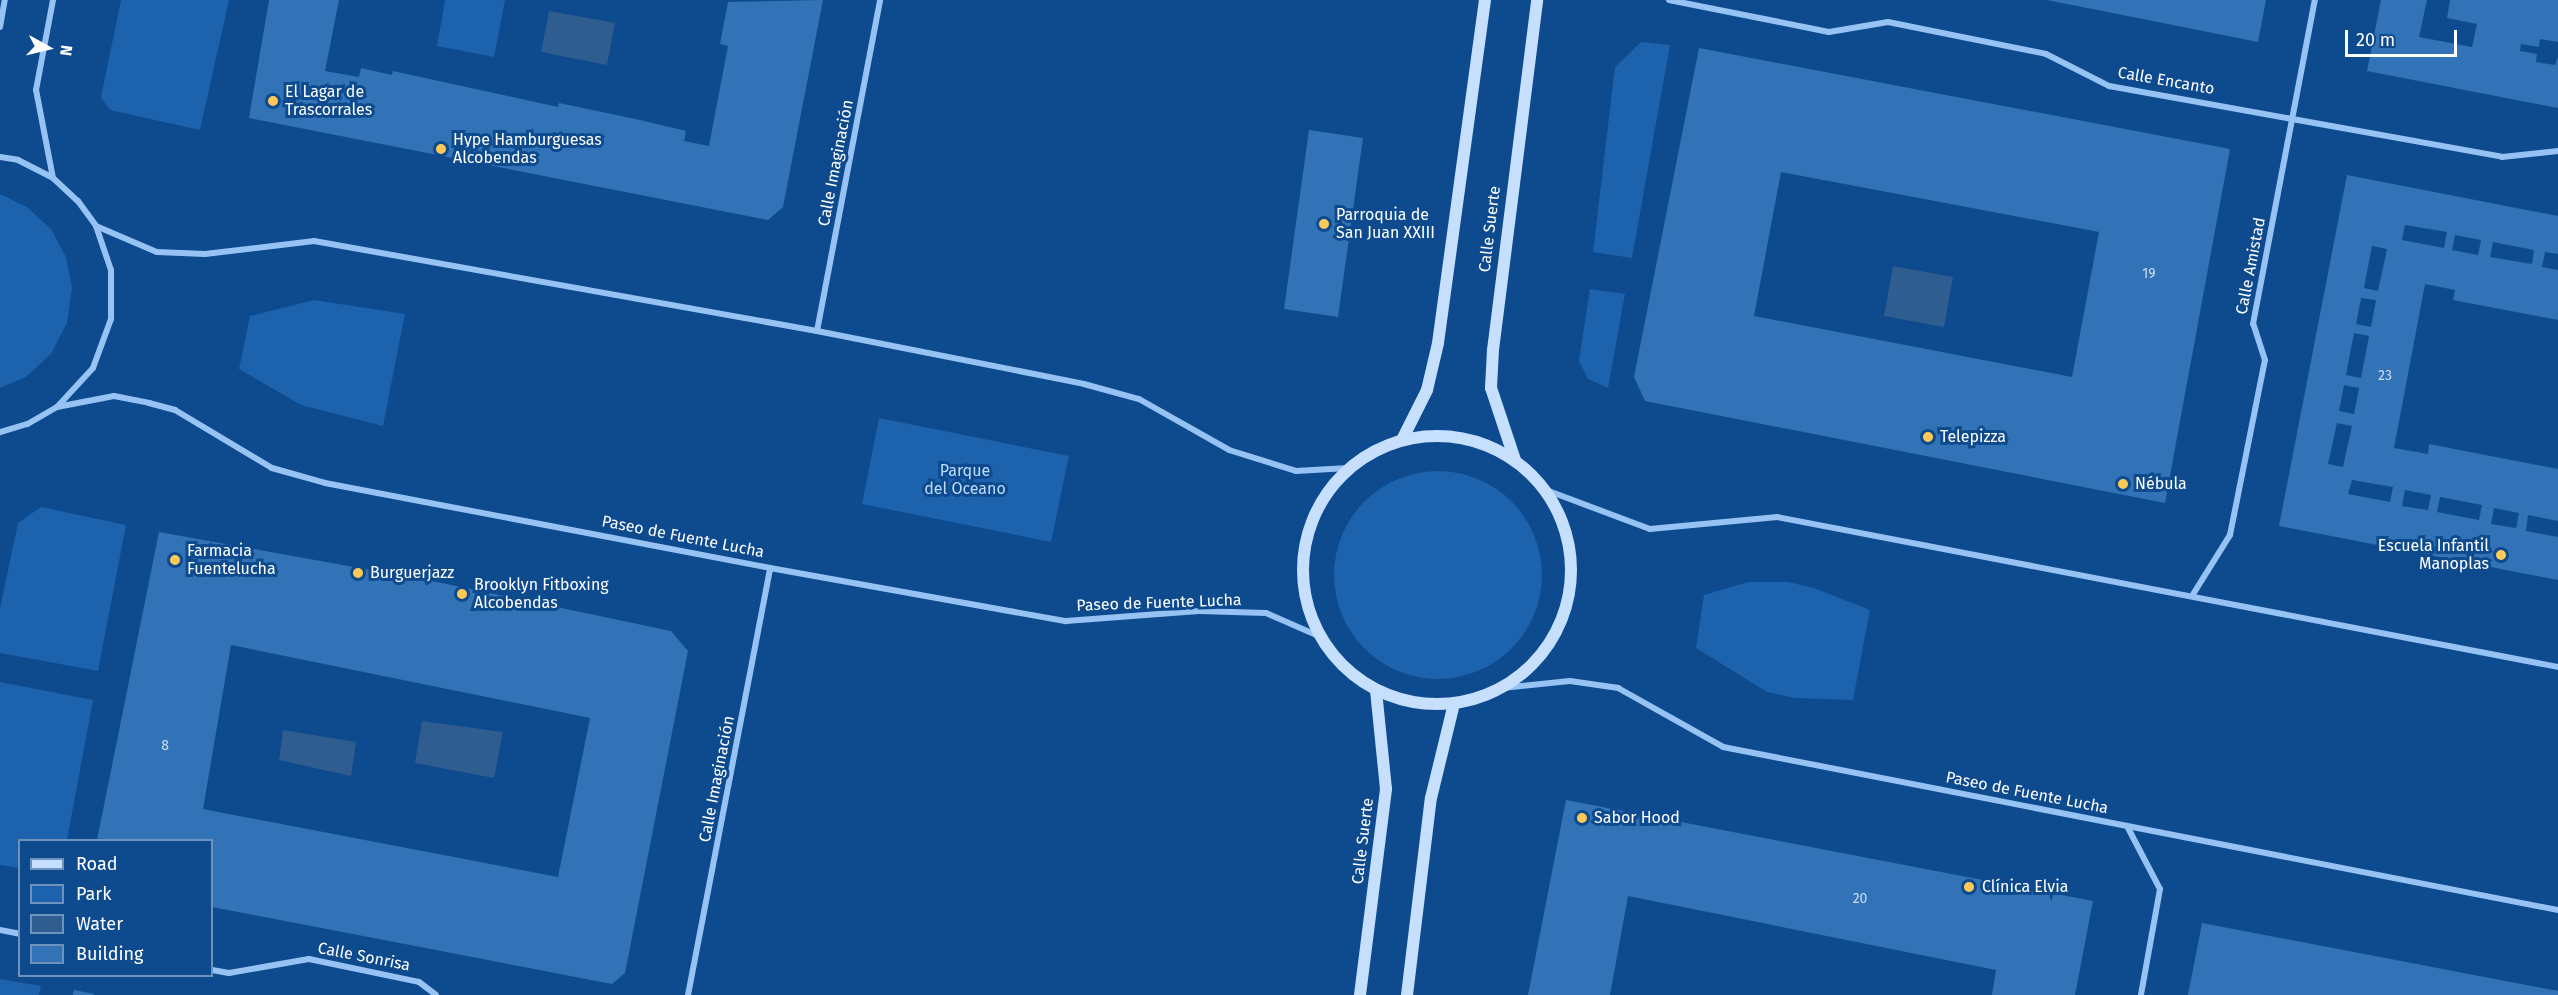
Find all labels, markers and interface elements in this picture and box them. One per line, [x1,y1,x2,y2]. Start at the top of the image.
north arrow [18,18,78,78]
scale bar [2348,18,2460,56]
text: 20 m [2356,29,2395,51]
text: N [56,44,76,57]
street label: Calle Encanto [2116,63,2216,99]
place label: El Lagar de Trascorrales [285,82,372,120]
marker: El Lagar de Trascorrales [266,94,280,108]
street label: Calle Imaginación [814,98,858,228]
place label: Hype Hamburguesas Alcobendas [453,130,602,168]
marker: Hype Hamburguesas Alcobendas [434,142,448,156]
street label: Calle Suerte [1475,185,1505,273]
place label: Parroquia de San Juan XXIII [1336,205,1435,243]
street label: Calle Amistad [2232,216,2270,316]
marker: Parroquia de San Juan XXIII [1317,217,1331,231]
house number: 19 [2142,266,2156,282]
house number: 23 [2378,368,2392,384]
place label: Telepizza [1940,427,2006,447]
marker: Telepizza [1921,430,1935,444]
park label: Parque del Oceano [924,461,1006,499]
place label: Nébula [2135,474,2187,494]
marker: Nébula [2116,477,2130,491]
street label: Paseo de Fuente Lucha [600,512,766,562]
place label: Escuela Infantil Manoplas [2378,536,2489,574]
place label: Farmacia Fuentelucha [187,541,276,579]
marker: Escuela Infantil Manoplas [2494,548,2508,562]
marker: Farmacia Fuentelucha [168,553,182,567]
place label: Burguerjazz [370,563,454,583]
marker: Burguerjazz [351,566,365,580]
place label: Brooklyn Fitboxing Alcobendas [474,575,609,613]
marker: Brooklyn Fitboxing Alcobendas [455,587,469,601]
street label: Paseo de Fuente Lucha [1076,591,1242,615]
street label: Calle Imaginación [695,714,739,844]
house number: 8 [161,738,169,754]
street label: Paseo de Fuente Lucha [1944,768,2110,818]
street label: Calle Suerte [1348,797,1378,885]
place label: Sabor Hood [1594,808,1680,828]
marker: Sabor Hood [1575,811,1589,825]
legend [18,839,213,977]
text: Road [76,853,118,875]
place label: Clínica Elvia [1982,877,2068,897]
marker: Clínica Elvia [1960,878,1978,896]
text: Park [76,883,111,905]
house number: 20 [1853,891,1867,907]
text: Water [76,913,123,935]
street label: Calle Sonrisa [316,939,412,975]
text: Building [76,943,143,965]

